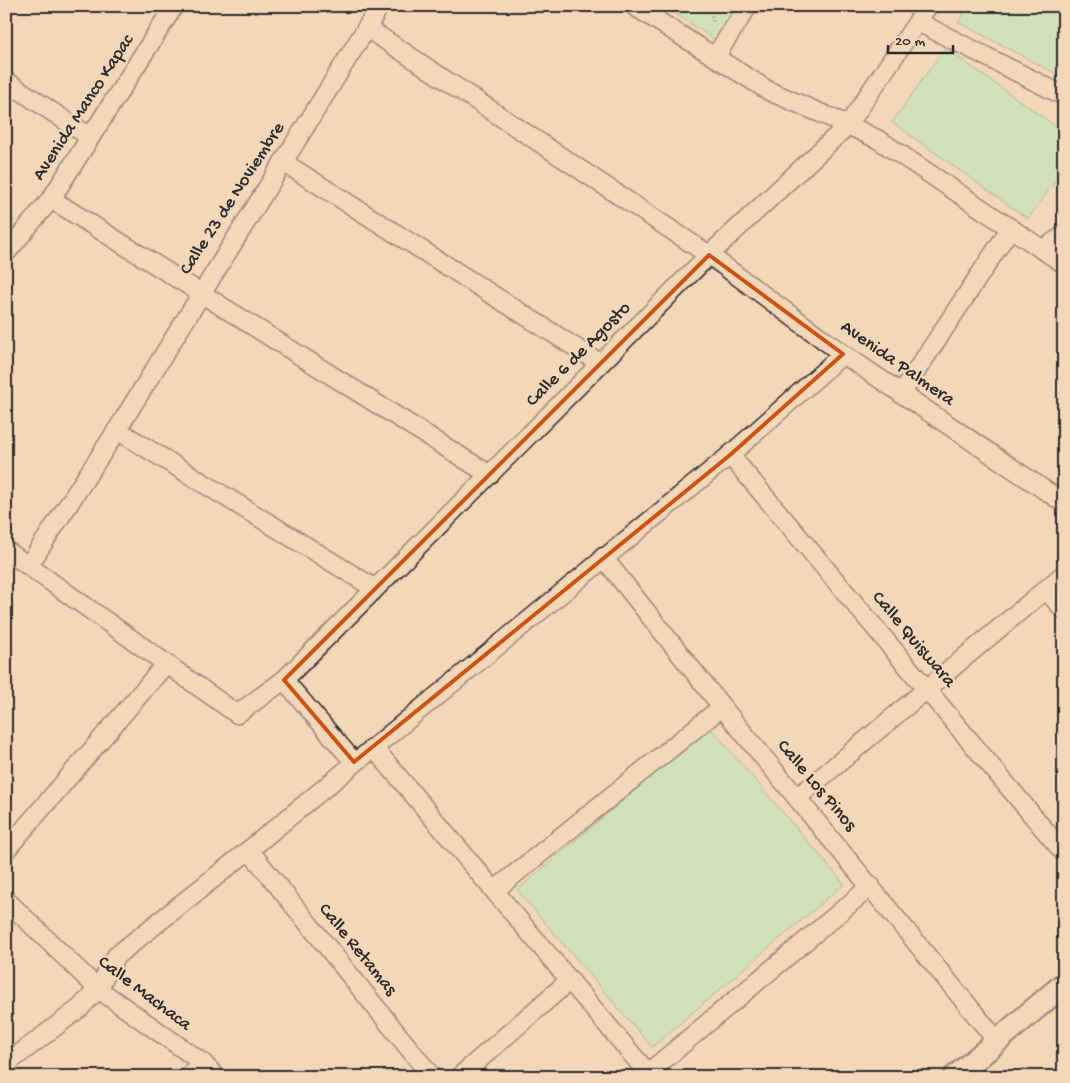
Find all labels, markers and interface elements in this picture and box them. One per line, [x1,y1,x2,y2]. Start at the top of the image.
scale bar [888,22,952,54]
street label: Avenida Manco Kapac [28,30,140,185]
text: 20 m [895,33,925,51]
street label: Calle 23 de Noviembre [175,118,291,280]
street label: Calle 6 de Agosto [522,297,637,412]
street label: Avenida Palmera [835,316,960,413]
street label: Calle Quiswara [866,587,961,694]
street label: Calle Los Pinos [771,736,862,837]
street label: Calle Retamas [313,899,402,1002]
street label: Calle Machaca [93,951,197,1038]

